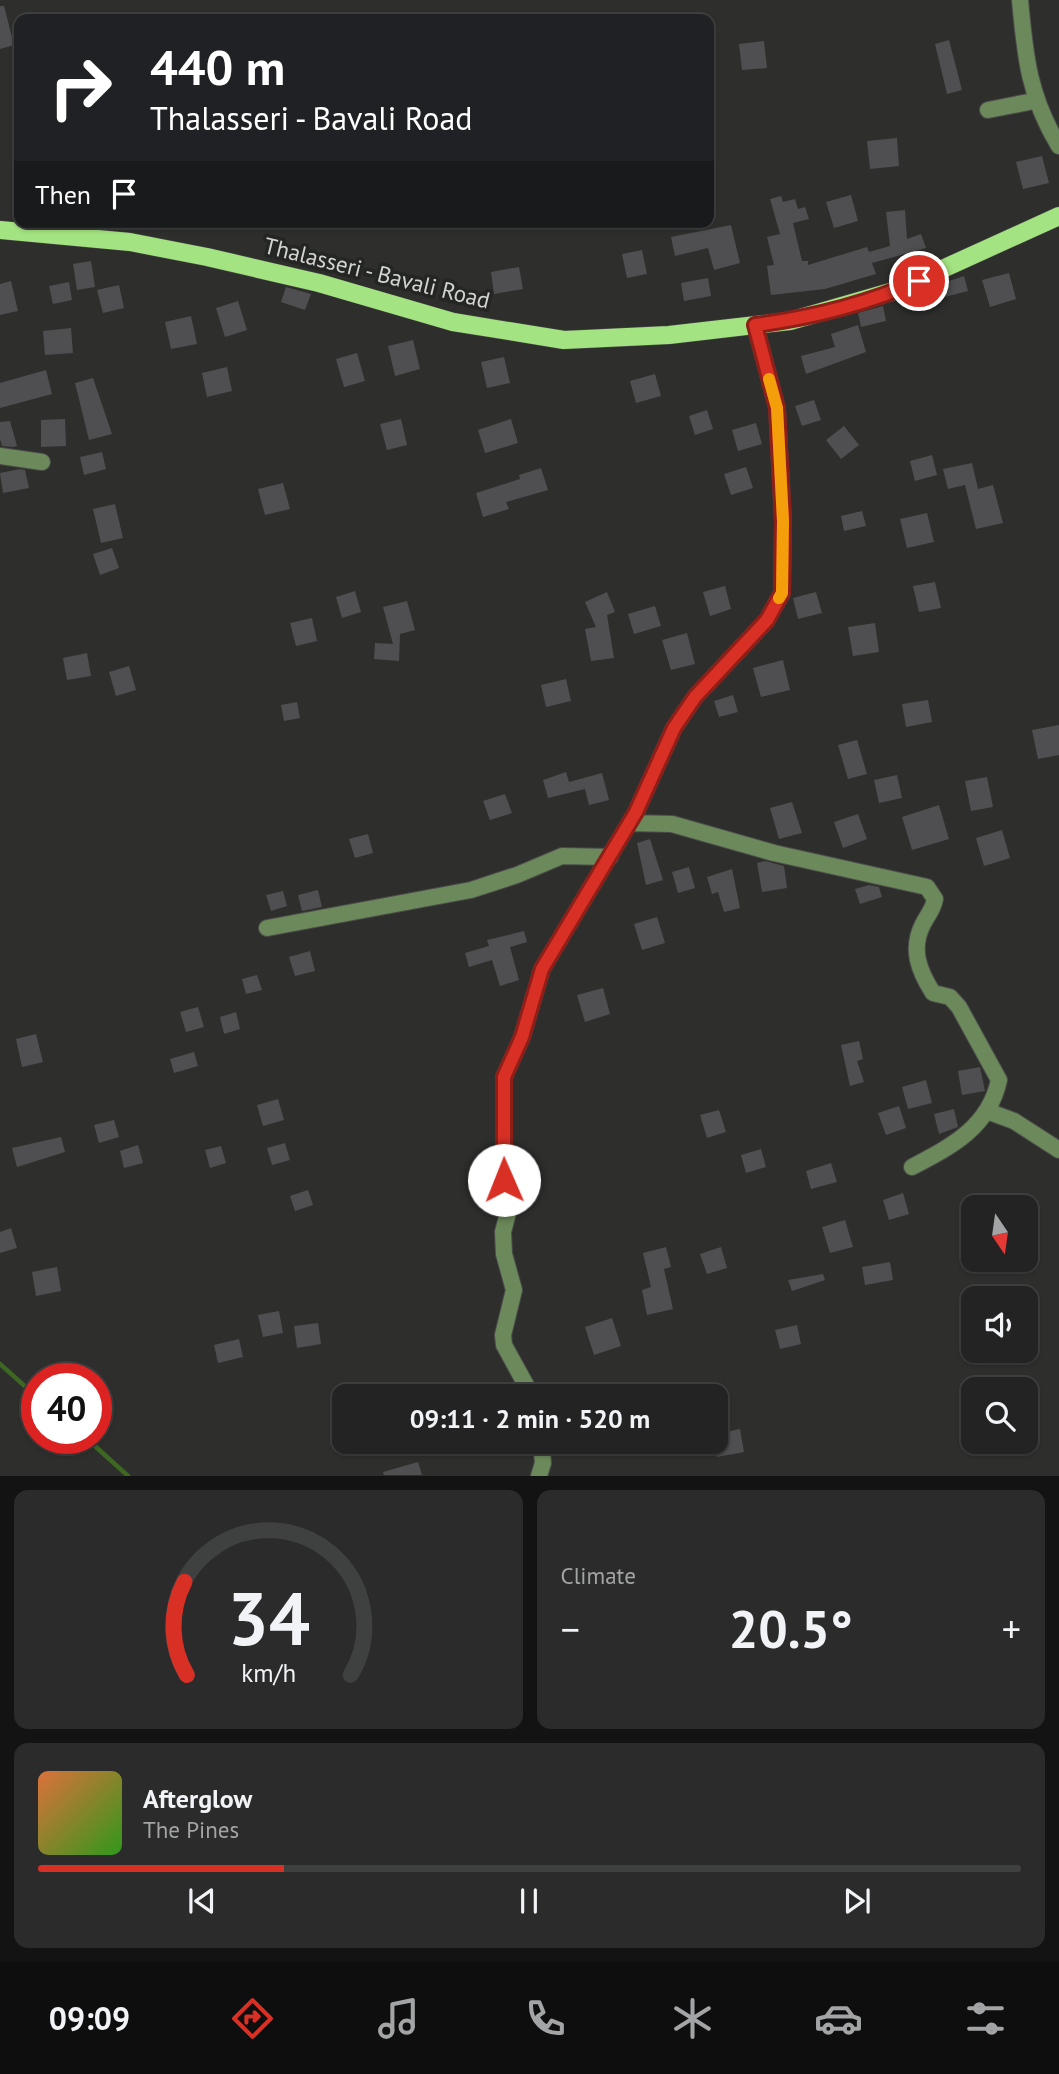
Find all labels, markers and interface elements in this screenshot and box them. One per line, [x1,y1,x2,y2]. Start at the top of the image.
text: 440 m [150,35,285,99]
icon: right [35,42,126,133]
text: Thalasseri - Bavali Road [150,97,473,139]
icon: arrive [105,175,143,213]
text: Then [35,178,91,211]
street label: Thalasseri - Bavali Road [261,230,493,315]
pin [889,251,949,311]
icon: arrive [900,262,938,300]
position arrow [467,1143,541,1217]
north arrow [961,1195,1038,1272]
map controls [961,1195,1038,1454]
button: sound [961,1286,1038,1363]
speed limit sign: 40 [21,1363,112,1454]
button: search [961,1377,1038,1454]
text: 09:11 · 2 min · 520 m [410,1402,650,1435]
text: Climate [561,1561,636,1590]
text: 34 [227,1572,310,1666]
text: 20.5° [729,1595,853,1662]
text: − [561,1604,580,1653]
text: + [1002,1604,1021,1653]
text: km/h [241,1657,296,1689]
text: Afterglow [143,1782,252,1815]
text: The Pines [143,1815,239,1844]
icon: previous [183,1882,221,1920]
icon: pause [510,1882,548,1920]
icon: next [838,1882,876,1920]
icon: directions [228,1994,277,2043]
icon: music [374,1994,423,2043]
icon: phone [521,1994,570,2043]
icon: climate [668,1994,717,2043]
icon: car [814,1994,863,2043]
icon: filters [961,1994,1010,2043]
text: 09:09 [49,1997,130,2039]

